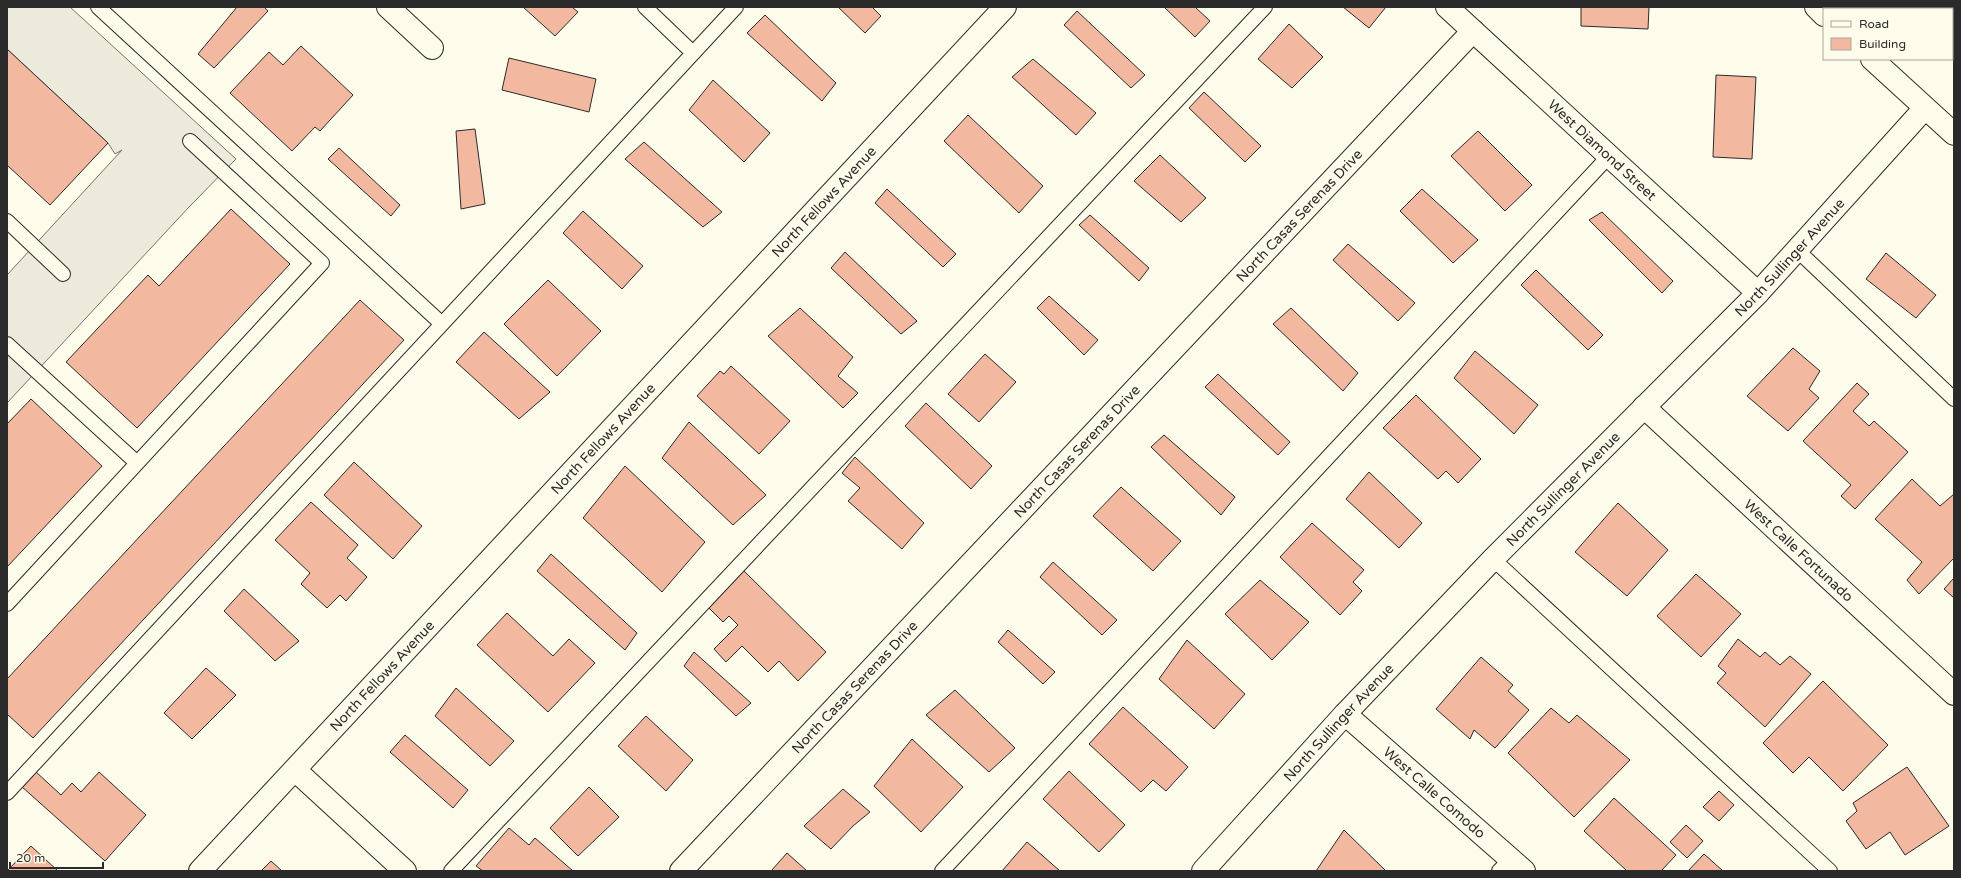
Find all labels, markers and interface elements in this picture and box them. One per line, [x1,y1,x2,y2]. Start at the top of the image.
legend [1823,8,1953,60]
text: Road [1859,17,1889,31]
text: Building [1859,37,1906,51]
street label: West Diamond Street [1545,96,1661,204]
street label: North Fellows Avenue [768,143,880,261]
street label: North Casas Serenas Drive [1233,146,1366,285]
street label: North Sullinger Avenue [1731,195,1848,320]
street label: North Fellows Avenue [547,380,659,498]
street label: North Casas Serenas Drive [1010,381,1143,521]
street label: North Sullinger Avenue [1502,428,1623,550]
street label: West Calle Fortunado [1741,496,1857,605]
street label: North Fellows Avenue [326,617,438,735]
street label: North Casas Serenas Drive [788,617,921,757]
street label: North Sullinger Avenue [1280,660,1397,785]
street label: West Calle Comodo [1380,743,1489,842]
scale bar [10,844,103,870]
text: 20 m [16,851,45,865]

